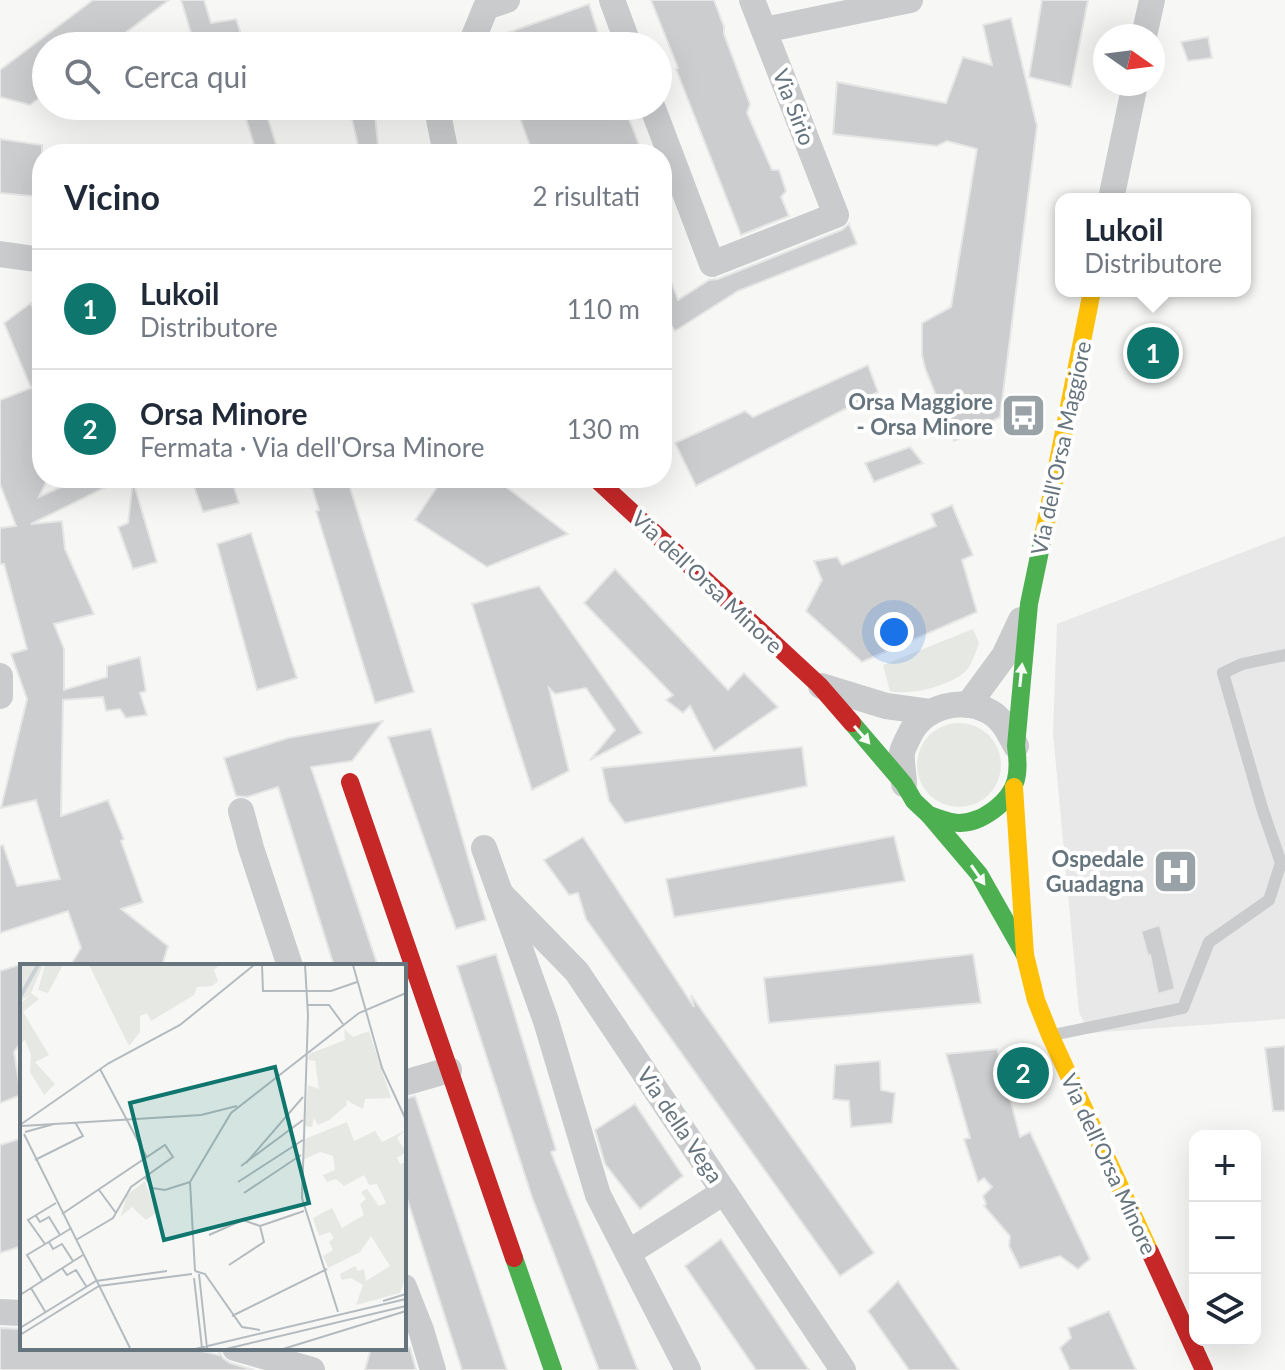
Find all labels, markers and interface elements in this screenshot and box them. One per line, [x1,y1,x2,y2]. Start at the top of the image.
north arrow [1093,24,1165,96]
search box [32,32,672,120]
icon: search [60,54,104,98]
text: Cerca qui [124,58,248,94]
street label: Via Sirio [768,65,821,149]
text: Vicino [64,176,160,217]
text: 2 risultati [533,180,640,212]
popup [1055,193,1251,297]
text: Lukoil [1084,211,1164,247]
text: Distributore [1084,247,1222,279]
text: Lukoil [140,275,219,311]
text: 1 [82,293,98,325]
text: 110 m [567,293,640,325]
text: Distributore [140,311,278,343]
pin: 1 [1127,323,1179,383]
street label: Via dell'Orsa Maggiore [1025,339,1096,557]
place label: Orsa Maggiore - Orsa Minore [848,388,993,440]
bus stop icon: Orsa Maggiore - Orsa Minore [1000,391,1048,439]
text: Orsa Minore [140,395,308,431]
text: 2 [82,413,98,445]
text: 130 m [567,413,640,445]
text: Fermata · Via dell'Orsa Minore [140,431,484,463]
street label: Via dell'Orsa Minore [626,505,788,658]
your location [874,612,914,652]
one-way arrow [1015,662,1028,687]
one-way arrow [853,724,870,744]
place label: Ospedale Guadagna [1046,845,1144,897]
hospital icon: Ospedale Guadagna [1151,848,1199,896]
one-way arrow [970,864,985,885]
inset map [20,964,406,1350]
pin: 2 [997,1043,1049,1103]
street label: Via della Vega [632,1062,729,1188]
street label: Via dell'Orsa Minore [1056,1069,1163,1259]
map controls [1189,1130,1261,1346]
button: + [1189,1130,1261,1202]
button: − [1189,1202,1261,1274]
button: layers [1189,1274,1261,1346]

